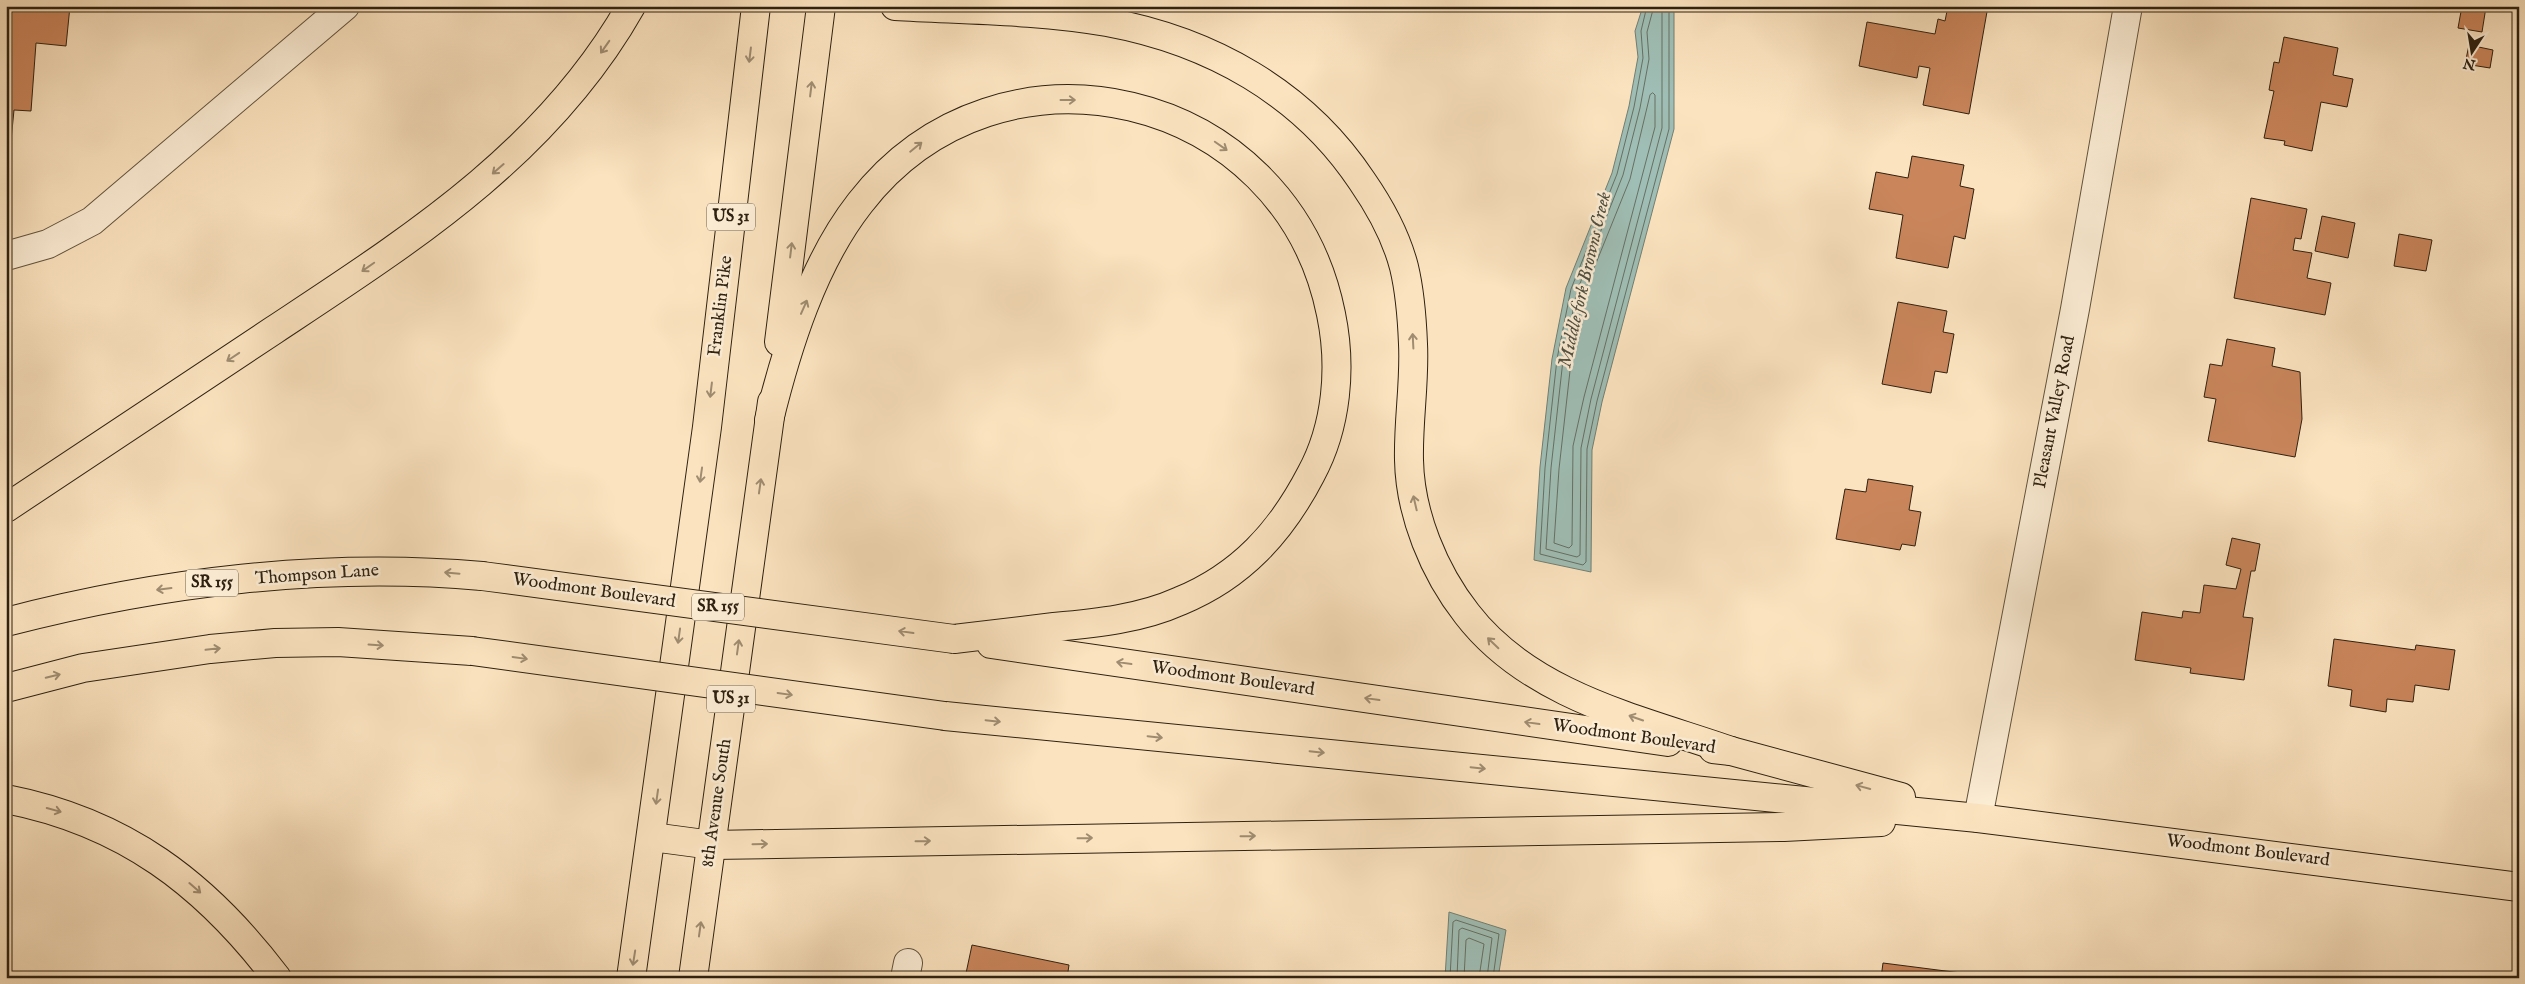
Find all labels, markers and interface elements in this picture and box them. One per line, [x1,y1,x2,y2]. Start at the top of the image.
north arrow [2448,28,2498,78]
one-way arrow [599,40,610,54]
one-way arrow [745,46,755,62]
text: N [2462,54,2478,74]
one-way arrow [806,81,816,97]
one-way arrow [1060,95,1076,105]
one-way arrow [1214,141,1228,151]
one-way arrow [909,142,922,153]
one-way arrow [491,163,504,175]
water label: Middle fork Browns Creek [1553,189,1617,370]
road number: US 31 [707,203,755,230]
one-way arrow [786,243,796,259]
street label: Franklin Pike [703,254,739,358]
one-way arrow [361,262,375,272]
one-way arrow [800,300,810,315]
street label: Pleasant Valley Road [2029,333,2081,490]
one-way arrow [1408,334,1417,350]
one-way arrow [227,352,241,362]
one-way arrow [706,382,716,398]
one-way arrow [696,467,706,483]
one-way arrow [755,478,765,494]
one-way arrow [1410,496,1419,512]
street label: Thompson Lane [254,559,380,591]
street label: Woodmont Boulevard [511,568,677,614]
one-way arrow [444,569,460,578]
road number: SR 155 [186,570,238,596]
one-way arrow [156,584,172,594]
road number: SR 155 [692,594,744,620]
one-way arrow [898,627,914,637]
one-way arrow [674,628,684,644]
one-way arrow [1487,637,1500,649]
one-way arrow [734,639,744,655]
one-way arrow [367,640,383,649]
one-way arrow [205,644,221,653]
one-way arrow [512,653,528,663]
street label: Woodmont Boulevard [1150,656,1316,702]
one-way arrow [1117,658,1133,668]
one-way arrow [45,671,61,680]
road number: US 31 [707,686,755,712]
one-way arrow [777,689,793,699]
one-way arrow [1364,694,1380,704]
one-way arrow [1628,713,1644,722]
street label: Woodmont Boulevard [1551,714,1717,760]
one-way arrow [985,716,1001,726]
one-way arrow [1525,717,1541,727]
one-way arrow [1147,732,1163,741]
street label: 8th Avenue South [697,737,737,869]
one-way arrow [1308,748,1324,757]
one-way arrow [1470,764,1486,773]
one-way arrow [1856,781,1872,791]
one-way arrow [652,789,662,805]
one-way arrow [45,806,61,815]
street label: Woodmont Boulevard [2165,830,2331,872]
one-way arrow [1240,831,1256,840]
one-way arrow [1077,833,1093,843]
one-way arrow [914,836,931,846]
one-way arrow [752,839,768,849]
one-way arrow [188,882,201,894]
one-way arrow [695,922,705,938]
one-way arrow [628,950,638,966]

